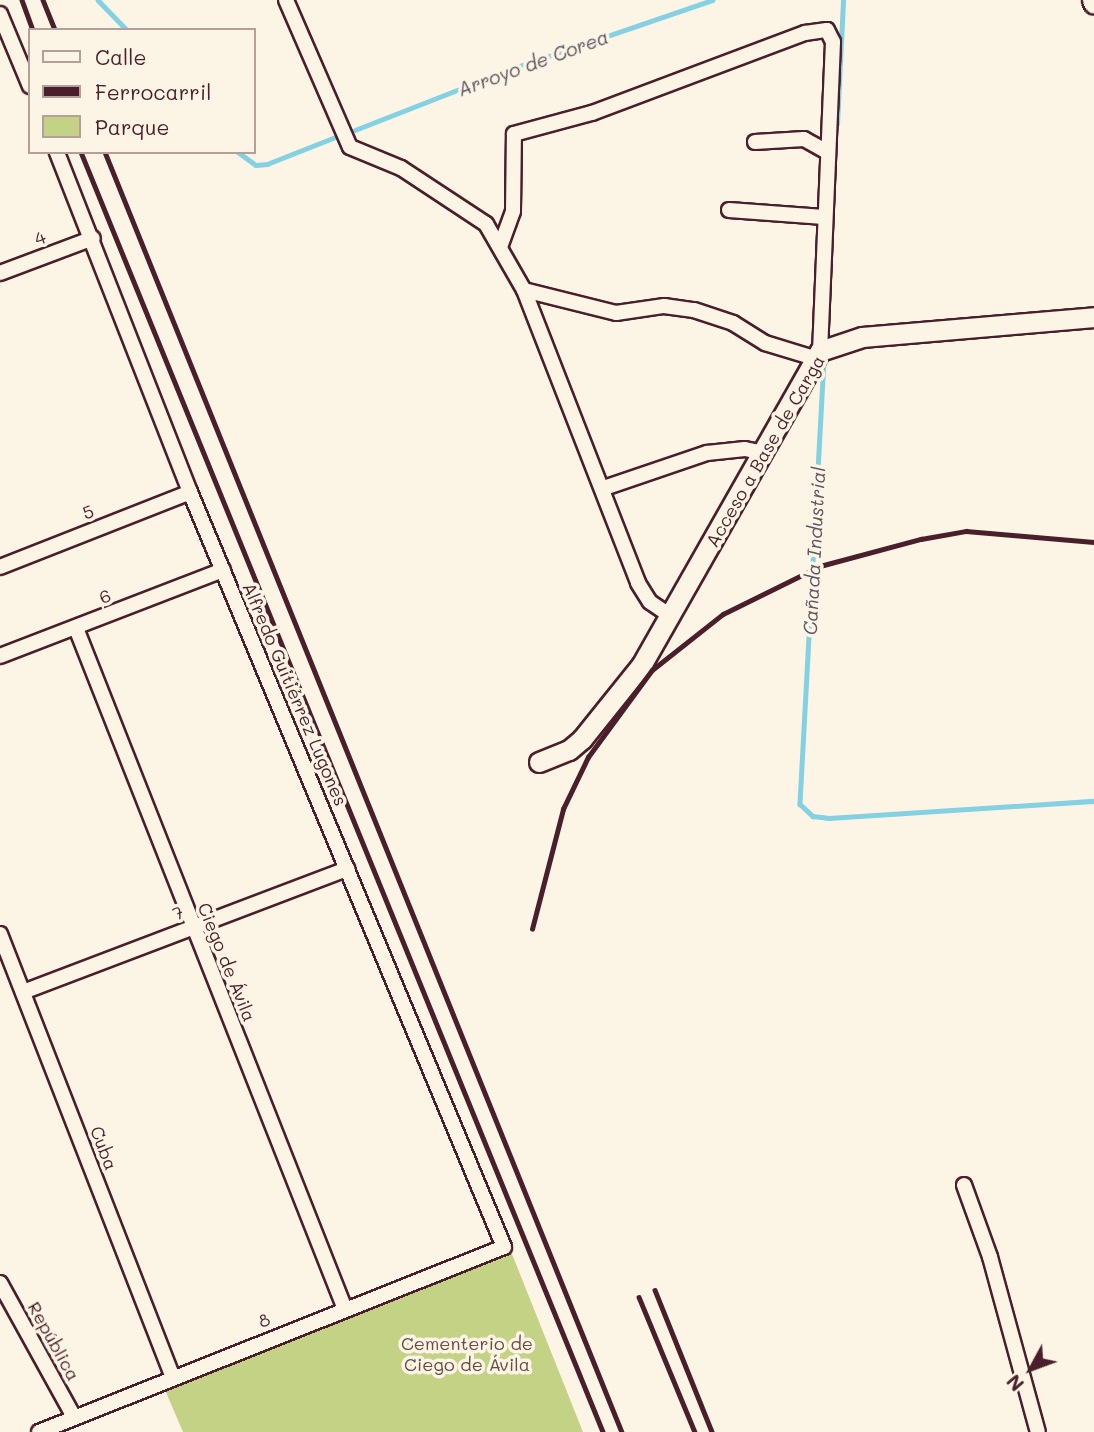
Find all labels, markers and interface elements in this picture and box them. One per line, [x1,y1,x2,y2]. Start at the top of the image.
water label: Arroyo de Corea [455,25,611,101]
legend [28,28,256,154]
text: Calle [95,43,147,70]
text: Ferrocarril [95,78,212,105]
text: Parque [95,113,169,140]
street label: 4 [31,226,49,250]
street label: Acceso a Base de Carga [701,351,829,551]
water label: Cañada Industrial [798,466,830,636]
street label: 5 [79,500,97,524]
street label: Alfredo Guitiérrez Lugones [238,579,352,809]
street label: 6 [96,584,114,608]
street label: Ciego de Ávila [193,899,261,1025]
street label: 7 [169,901,187,925]
street label: Cuba [86,1123,122,1173]
street label: República [23,1298,85,1384]
street label: 8 [255,1308,273,1332]
park label: Cementerio de Ciego de Ávila [401,1333,533,1376]
north arrow [996,1334,1066,1404]
text: N [1001,1369,1029,1397]

